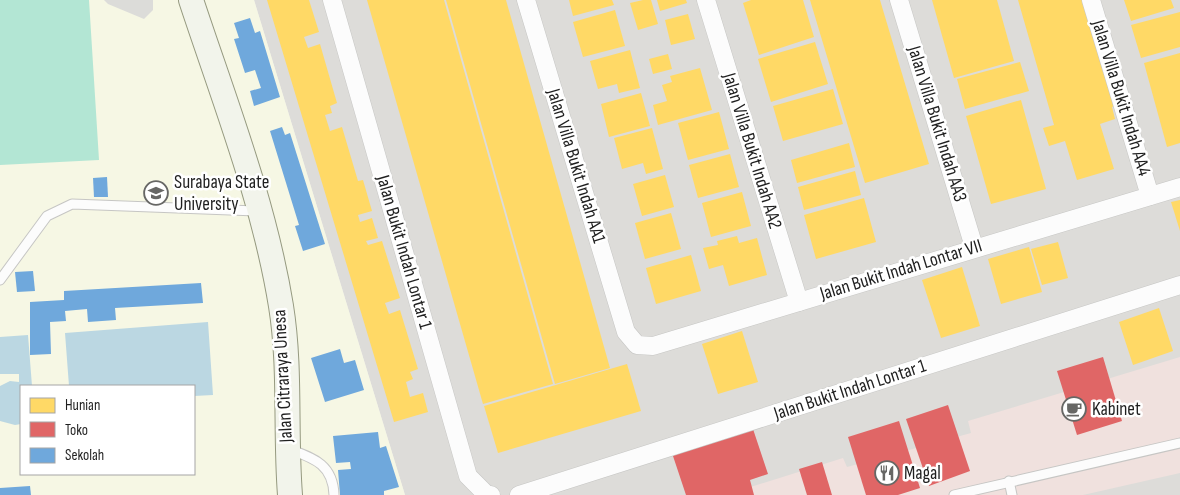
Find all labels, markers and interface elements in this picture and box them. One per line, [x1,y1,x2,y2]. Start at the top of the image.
street label: Jalan Villa Bukit Indah AA4 [1086,16,1156,179]
street label: Jalan Villa Bukit Indah AA3 [902,42,972,205]
street label: Jalan Villa Bukit Indah AA2 [717,69,787,232]
street label: Jalan Villa Bukit Indah AA1 [541,85,611,246]
place label: Surabaya State University [174,171,269,216]
street label: Jalan Bukit Indah Lontar 1 [371,172,437,332]
school or university icon: Surabaya State University [143,180,169,206]
street label: Jalan Bukit Indah Lontar VII [816,234,985,306]
street label: Jalan Citraraya Unesa [268,309,298,444]
street label: Jalan Bukit Indah Lontar 1 [770,354,929,426]
legend [20,385,195,475]
text: Hunian [65,396,100,415]
cafe icon: Kabinet [1061,396,1087,422]
place label: Kabinet [1092,398,1141,421]
text: Toko [65,421,88,440]
text: Sekolah [65,446,104,465]
restaurant icon: Magal [874,460,900,486]
place label: Magal [904,462,941,485]

